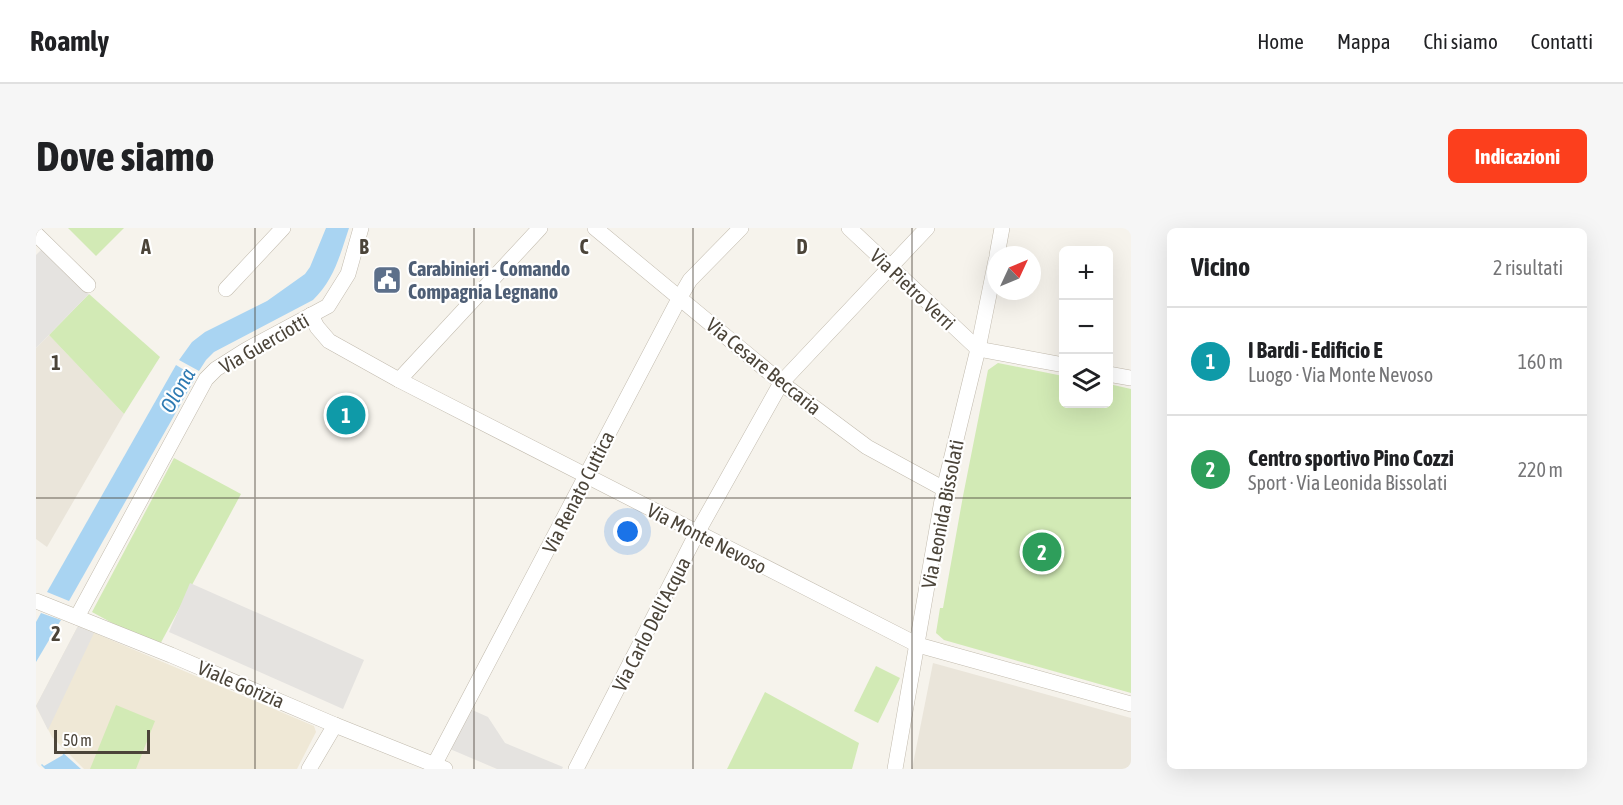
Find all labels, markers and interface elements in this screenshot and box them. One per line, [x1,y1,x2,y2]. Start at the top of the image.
text: Roamly [30,25,109,57]
text: Home [1257,29,1304,53]
text: Mappa [1337,29,1390,53]
text: Chi siamo [1423,29,1498,53]
text: Contatti [1531,29,1593,53]
button: Indicazioni [1448,129,1587,183]
text: Dove siamo [36,132,215,180]
text: A [140,235,151,258]
text: B [359,235,369,258]
text: C [580,235,589,258]
text: D [796,235,808,258]
street label: Via Pietro Verri [866,244,960,334]
north arrow [987,246,1041,300]
map controls [1059,246,1113,408]
button: + [1059,246,1113,300]
text: Vicino [1191,252,1250,282]
text: 2 risultati [1493,256,1563,279]
place label: Carabinieri - Comando Compagnia Legnano [408,257,570,303]
public building icon: Carabinieri - Comando Compagnia Legnano [371,264,403,296]
button: − [1059,300,1113,354]
street label: Via Guerciotti [215,308,313,378]
street label: Via Cesare Beccaria [702,313,826,419]
text: I Bardi - Edificio E [1248,337,1383,363]
text: 1 [1206,350,1215,373]
text: 160 m [1518,350,1563,373]
text: 1 [51,351,61,374]
button: layers [1059,354,1113,408]
water label: Olona [155,363,199,417]
text: Luogo · Via Monte Nevoso [1248,363,1433,386]
pin: 1 [326,392,366,438]
street label: Via Renato Cuttica [537,427,619,557]
street label: Via Leonida Bissolati [916,438,968,590]
text: Centro sportivo Pino Cozzi [1248,445,1454,471]
text: 2 [1206,458,1215,481]
text: 220 m [1518,458,1563,481]
text: Sport · Via Leonida Bissolati [1248,471,1447,494]
street label: Via Monte Nevoso [643,498,771,578]
your location [613,517,642,546]
pin: 2 [1022,530,1062,574]
street label: Via Carlo Dell'Acqua [607,553,695,695]
text: 2 [51,622,61,645]
street label: Viale Gorizia [194,655,288,713]
scale bar [54,727,150,754]
text: 50 m [63,731,92,749]

